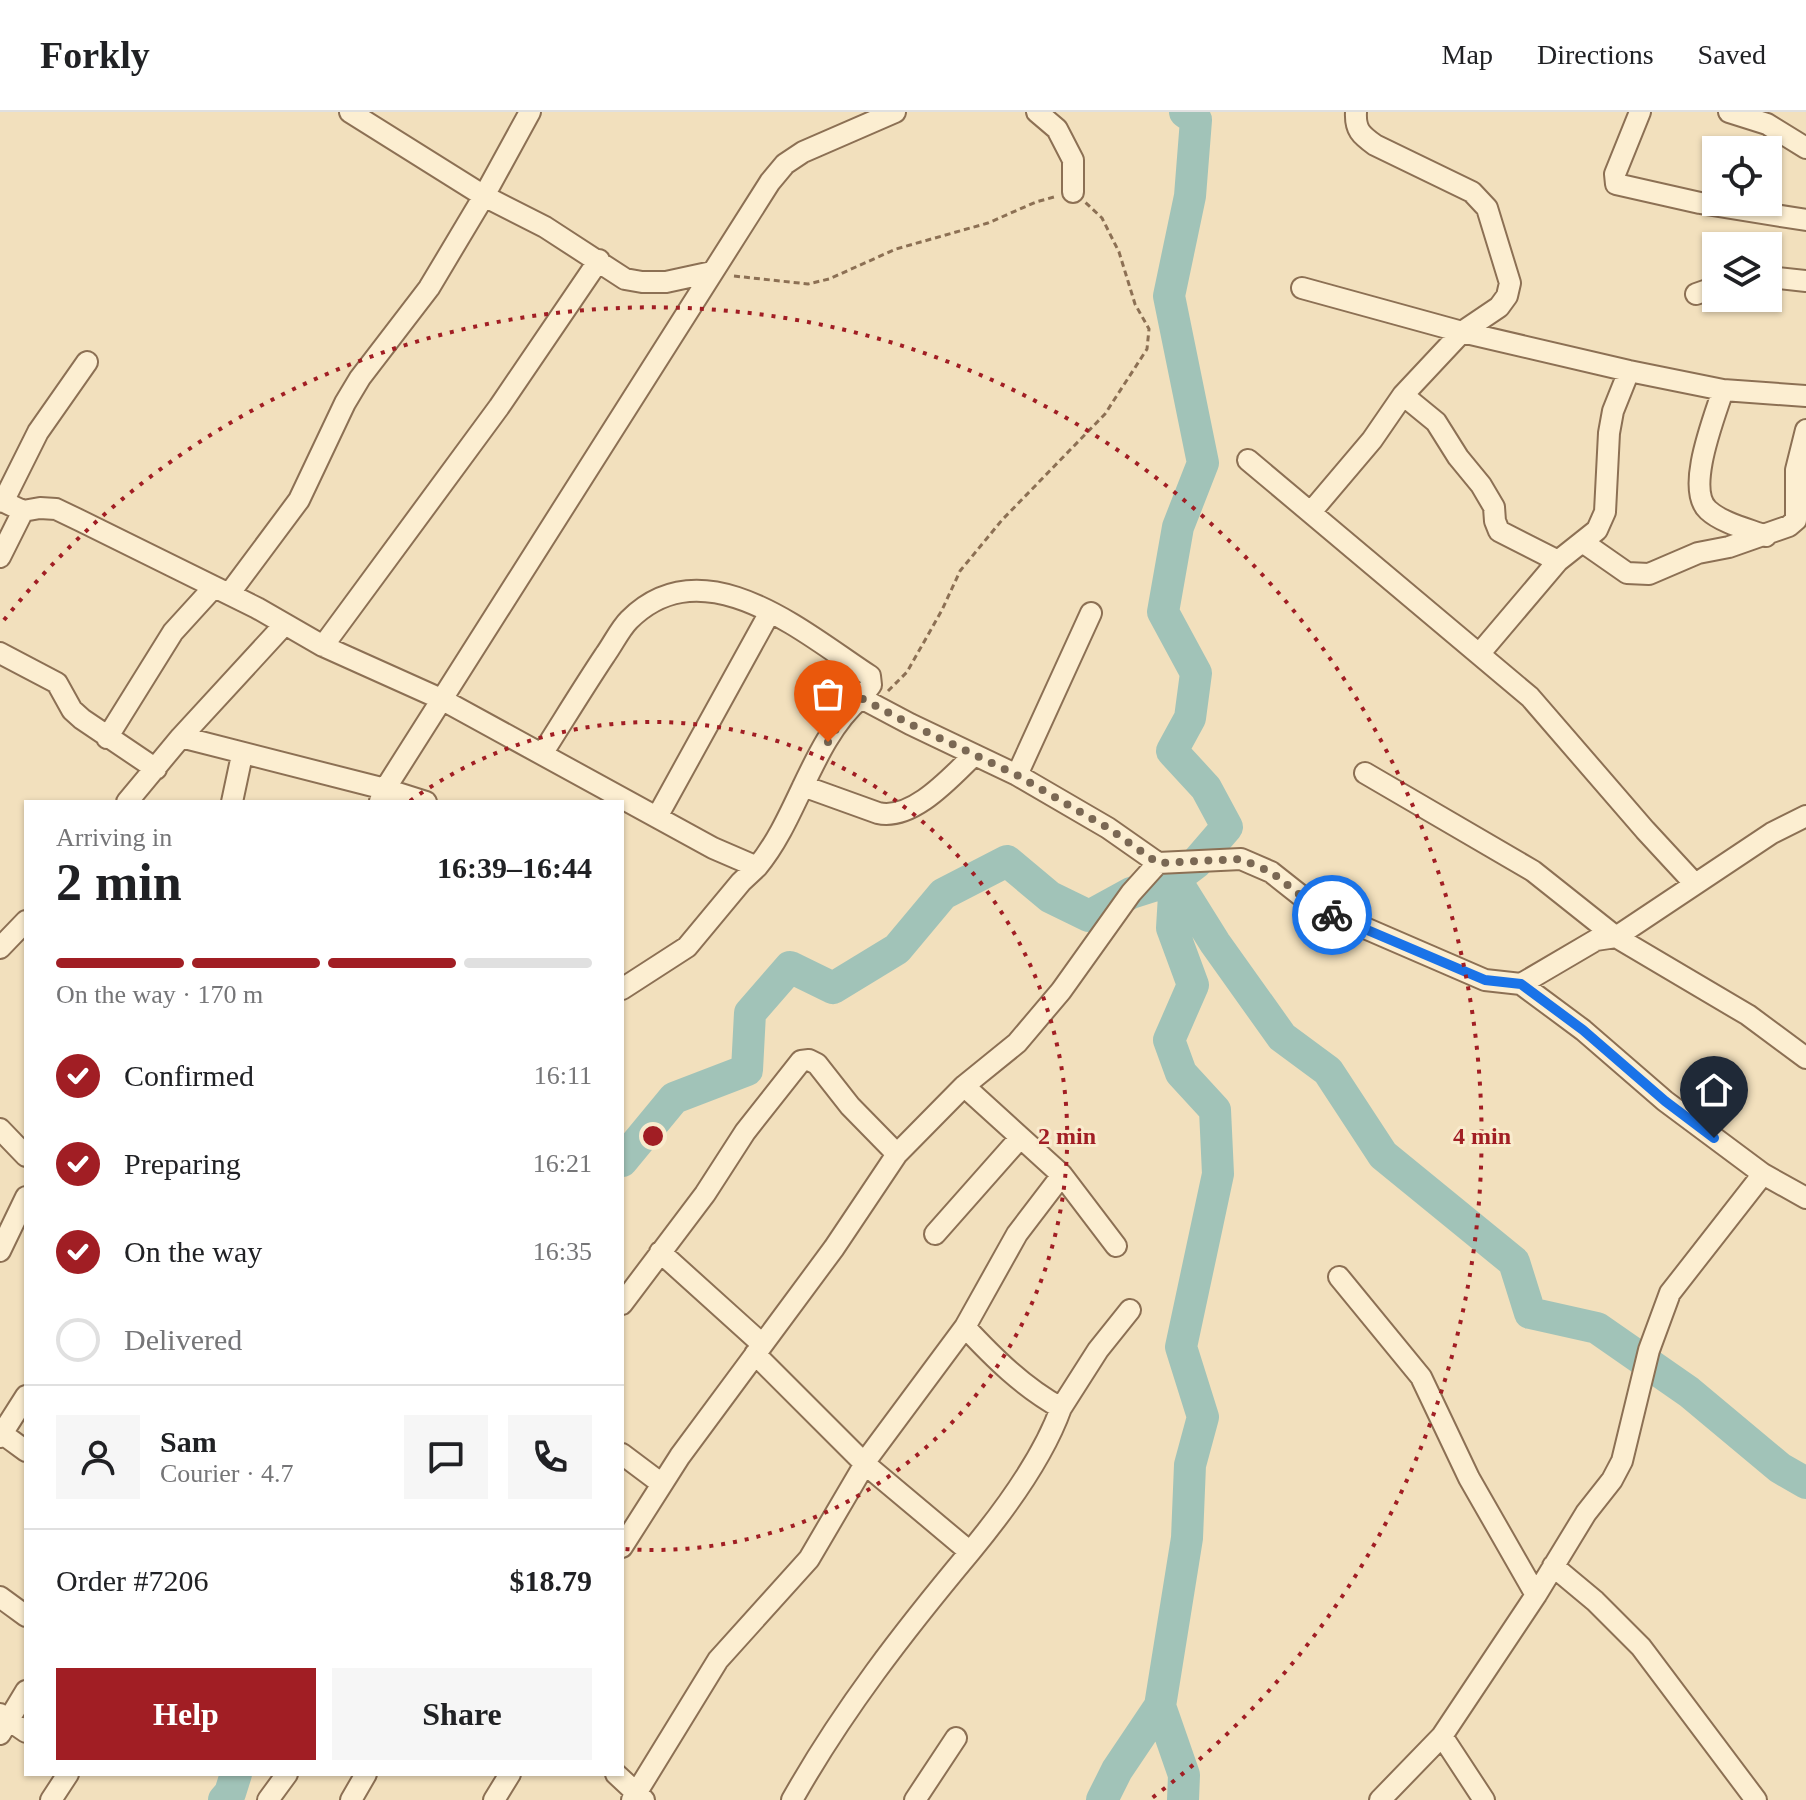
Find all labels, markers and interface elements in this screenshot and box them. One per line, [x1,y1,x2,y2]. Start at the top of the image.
text: Forkly [40,34,150,76]
text: Map [1442,39,1493,70]
text: Directions [1537,39,1654,70]
text: Saved [1698,39,1766,70]
map controls [1702,136,1782,312]
button: locate [1702,136,1782,216]
button: layers [1702,232,1782,312]
pin [794,660,862,742]
icon: bag [806,672,850,716]
text: Arriving in [56,823,172,852]
text: 16:39–16:44 [437,851,592,884]
text: 2 min [56,854,182,911]
courier [1292,875,1372,955]
icon: bike [1310,893,1354,937]
text: On the way · 170 m [56,980,263,1009]
icon: check [56,1054,100,1098]
pin [1680,1056,1748,1138]
text: Confirmed [124,1059,254,1092]
text: 16:11 [534,1061,592,1090]
icon: home [1692,1068,1736,1112]
centre of rings [639,1122,667,1150]
text: 2 min [1038,1123,1096,1149]
text: 4 min [1453,1123,1511,1149]
icon: check [56,1142,100,1186]
text: Preparing [124,1147,241,1180]
text: 16:21 [533,1149,592,1178]
icon: check [56,1230,100,1274]
text: On the way [124,1235,262,1268]
text: 16:35 [533,1237,592,1266]
text: Delivered [124,1323,242,1356]
button: person [56,1415,140,1499]
button: chat [404,1415,488,1499]
button: phone [508,1415,592,1499]
text: Sam [160,1425,217,1458]
text: Courier · 4.7 [160,1459,294,1488]
text: Order #7206 [56,1564,208,1597]
text: $18.79 [510,1564,592,1597]
button: Help [56,1668,316,1760]
button: Share [332,1668,592,1760]

